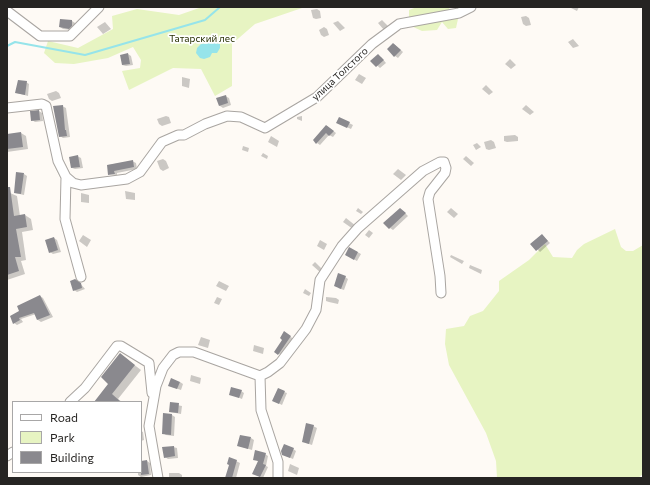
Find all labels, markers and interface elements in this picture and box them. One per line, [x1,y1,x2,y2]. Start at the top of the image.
park label: Татарский лес [169,33,235,45]
street label: улица Толстого [309,45,371,103]
legend [12,401,142,473]
text: Road [50,410,78,424]
text: Park [50,430,75,444]
text: Building [50,450,94,464]

